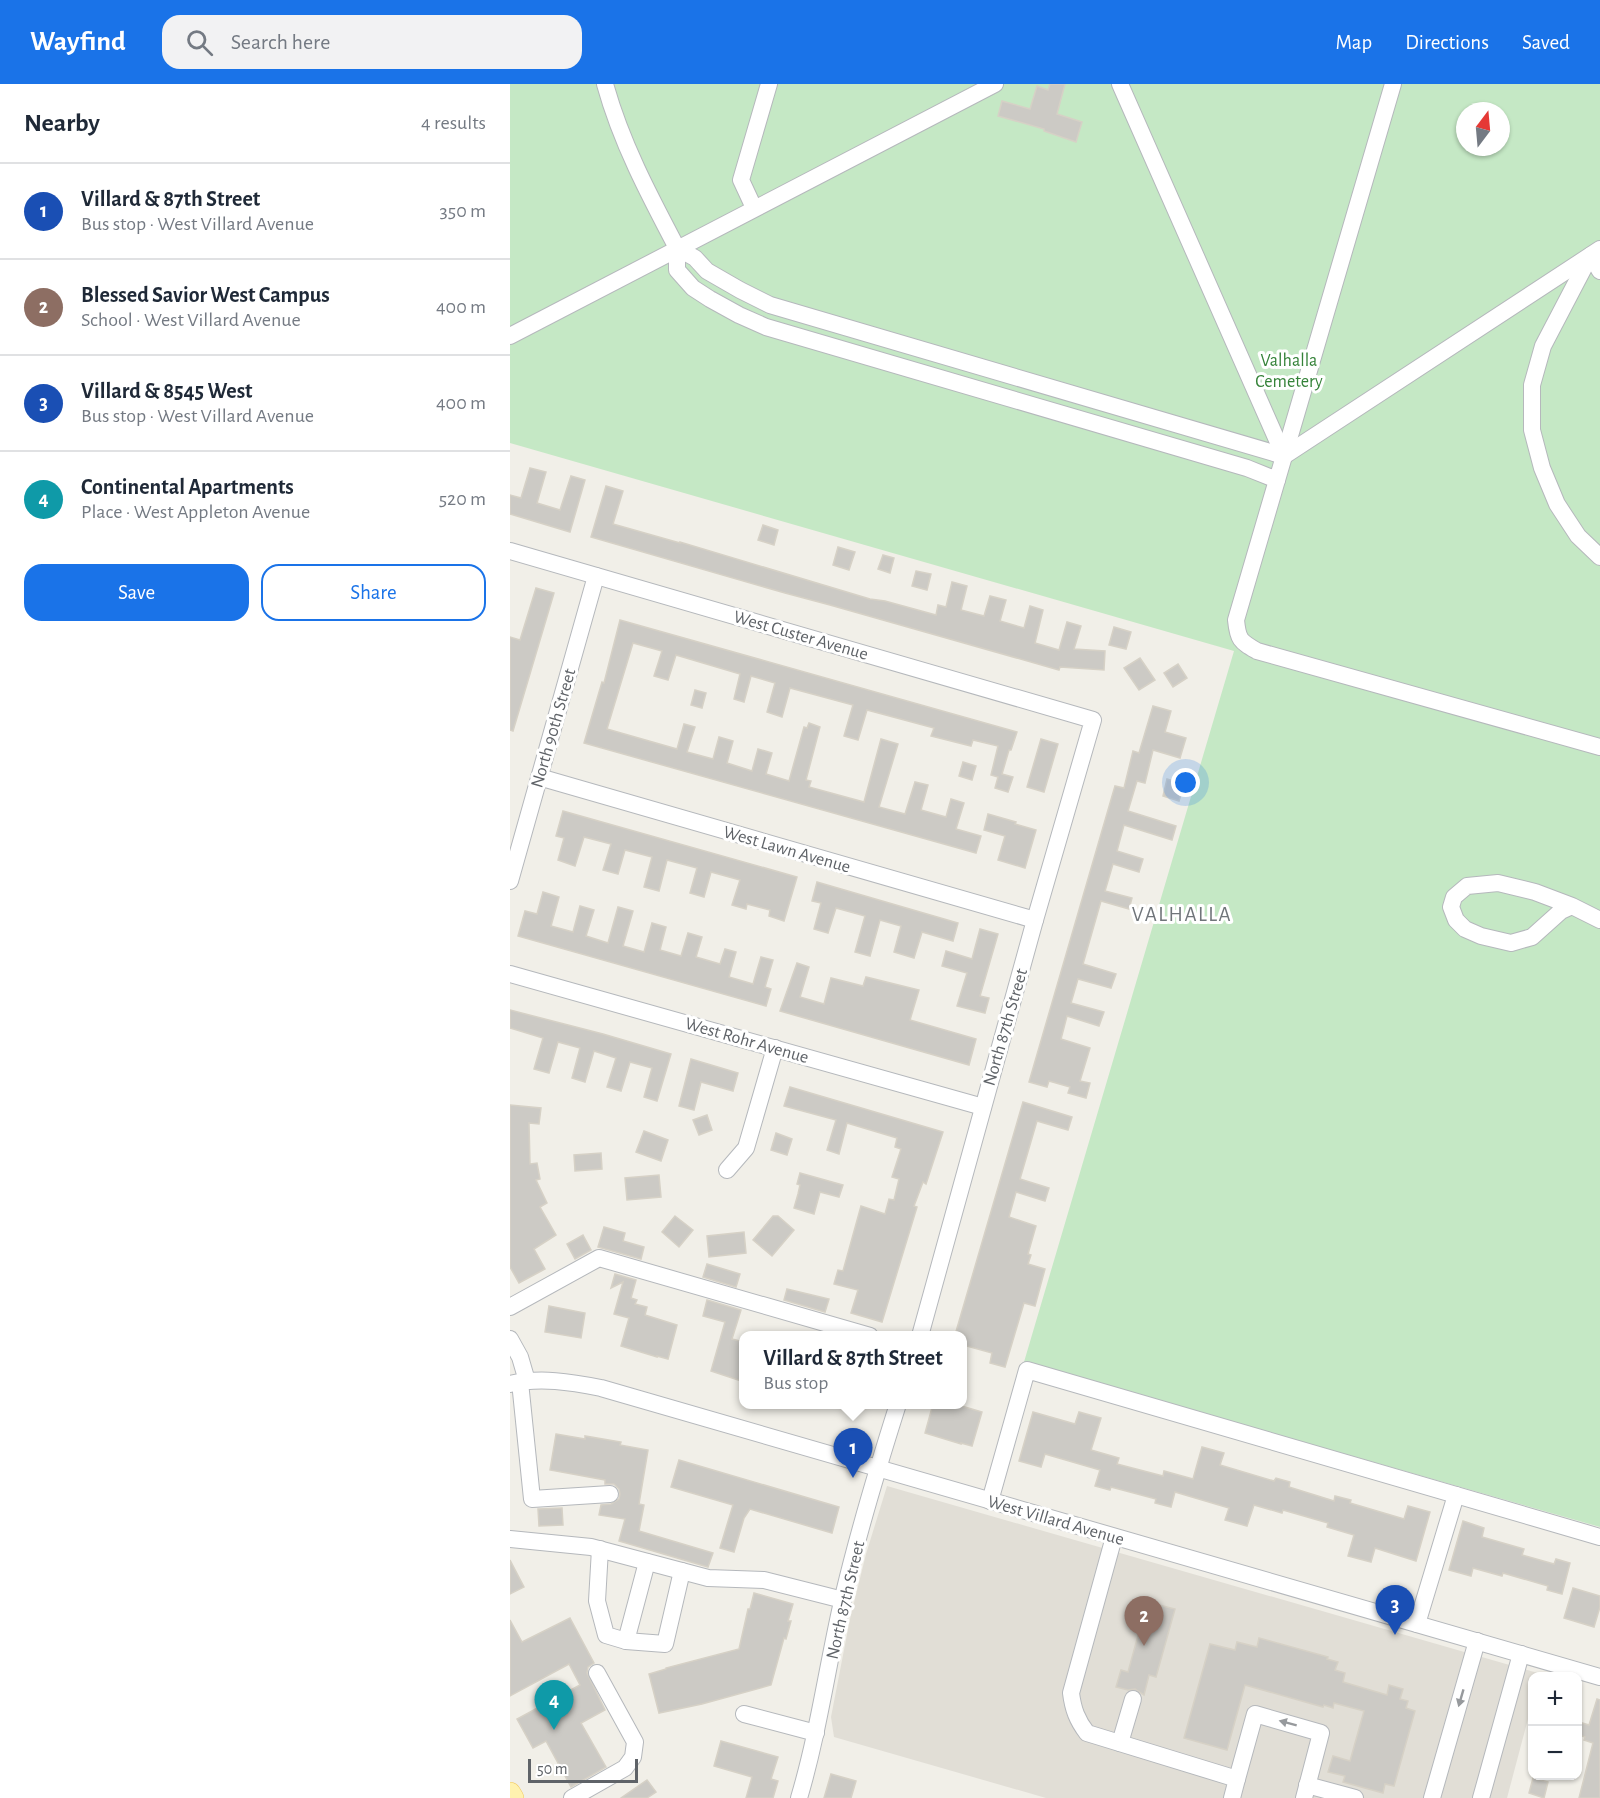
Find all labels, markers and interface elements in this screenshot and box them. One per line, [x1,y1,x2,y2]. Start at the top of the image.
search box [162,15,582,69]
icon: search [183,26,216,59]
text: Wayfind [30,28,126,56]
text: Search here [231,31,330,53]
text: Map [1336,32,1372,53]
text: Directions [1405,32,1489,53]
text: Saved [1522,32,1570,53]
north arrow [1456,102,1510,156]
text: Nearby [24,110,100,136]
text: 4 results [421,113,486,133]
text: Villard & 87th Street [81,188,260,210]
text: 1 [40,201,47,221]
text: 350 m [440,201,486,221]
text: Bus stop · West Villard Avenue [81,214,314,234]
text: Blessed Savior West Campus [81,284,330,306]
text: 2 [39,297,48,317]
text: 400 m [436,297,486,317]
text: School · West Villard Avenue [81,310,301,330]
park label: Valhalla Cemetery [1255,352,1323,391]
text: Villard & 8545 West [81,380,253,402]
text: 3 [39,393,48,413]
text: 400 m [436,393,486,413]
text: Bus stop · West Villard Avenue [81,406,314,426]
text: Continental Apartments [81,476,294,498]
text: 4 [38,489,49,509]
text: 520 m [439,489,486,509]
text: Place · West Appleton Avenue [81,502,310,522]
button: Save [24,564,249,621]
button: Share [261,564,486,621]
street label: West Custer Avenue [731,608,870,664]
street label: North 90th Street [528,666,580,790]
your location [1171,768,1200,797]
street label: West Lawn Avenue [721,823,852,877]
district label: VALHALLA [1132,904,1232,925]
street label: North 87th Street [981,966,1031,1088]
street label: West Rohr Avenue [683,1015,811,1067]
popup [739,1331,967,1409]
text: Villard & 87th Street [763,1347,943,1369]
text: Bus stop [763,1373,829,1393]
pin: 1 [834,1428,872,1478]
street label: West Villard Avenue [985,1493,1126,1549]
street label: North 87th Street [824,1539,868,1661]
pin: 3 [1376,1586,1414,1635]
pin: 2 [1124,1596,1164,1646]
map controls [1528,1672,1582,1780]
button: + [1528,1672,1582,1726]
pin: 4 [534,1680,573,1730]
one-way arrow [1456,1689,1465,1707]
one-way arrow [1279,1718,1297,1728]
button: − [1528,1726,1582,1780]
scale bar [528,1756,638,1784]
text: 50 m [537,1761,568,1777]

